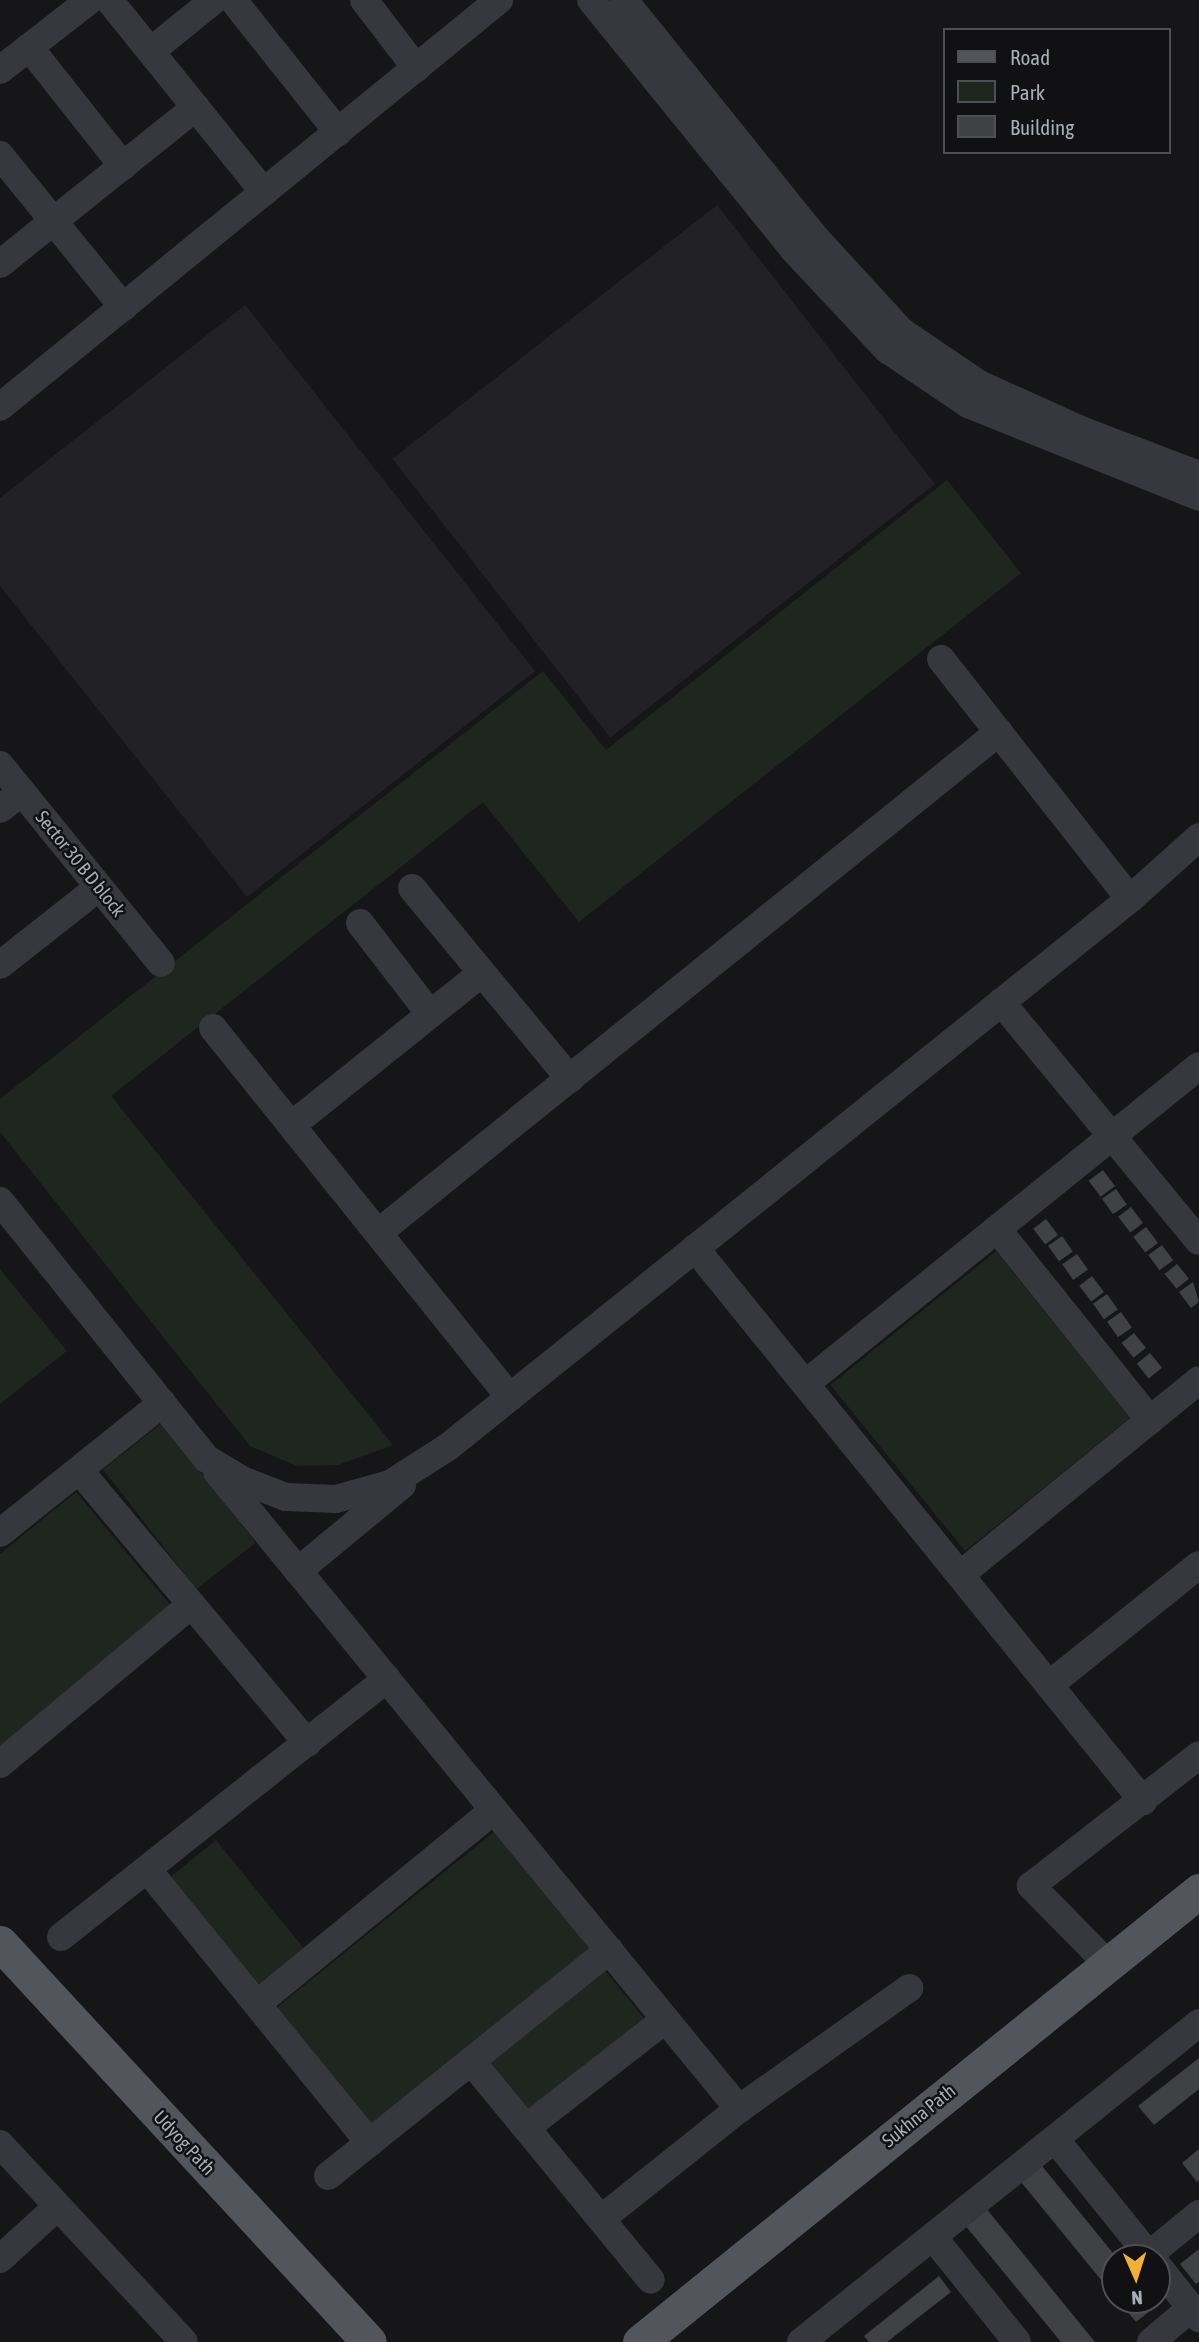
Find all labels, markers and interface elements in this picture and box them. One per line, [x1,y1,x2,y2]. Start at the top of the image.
legend [944,28,1171,154]
text: Road [1010,45,1050,69]
text: Park [1010,80,1045,104]
text: Building [1010,115,1074,139]
street label: Sector 30 B D block [30,807,130,921]
street label: Sukhna Path [878,2080,960,2152]
street label: Udyog Path [148,2106,220,2180]
north arrow [1101,2244,1171,2314]
text: N [1131,2287,1143,2309]

